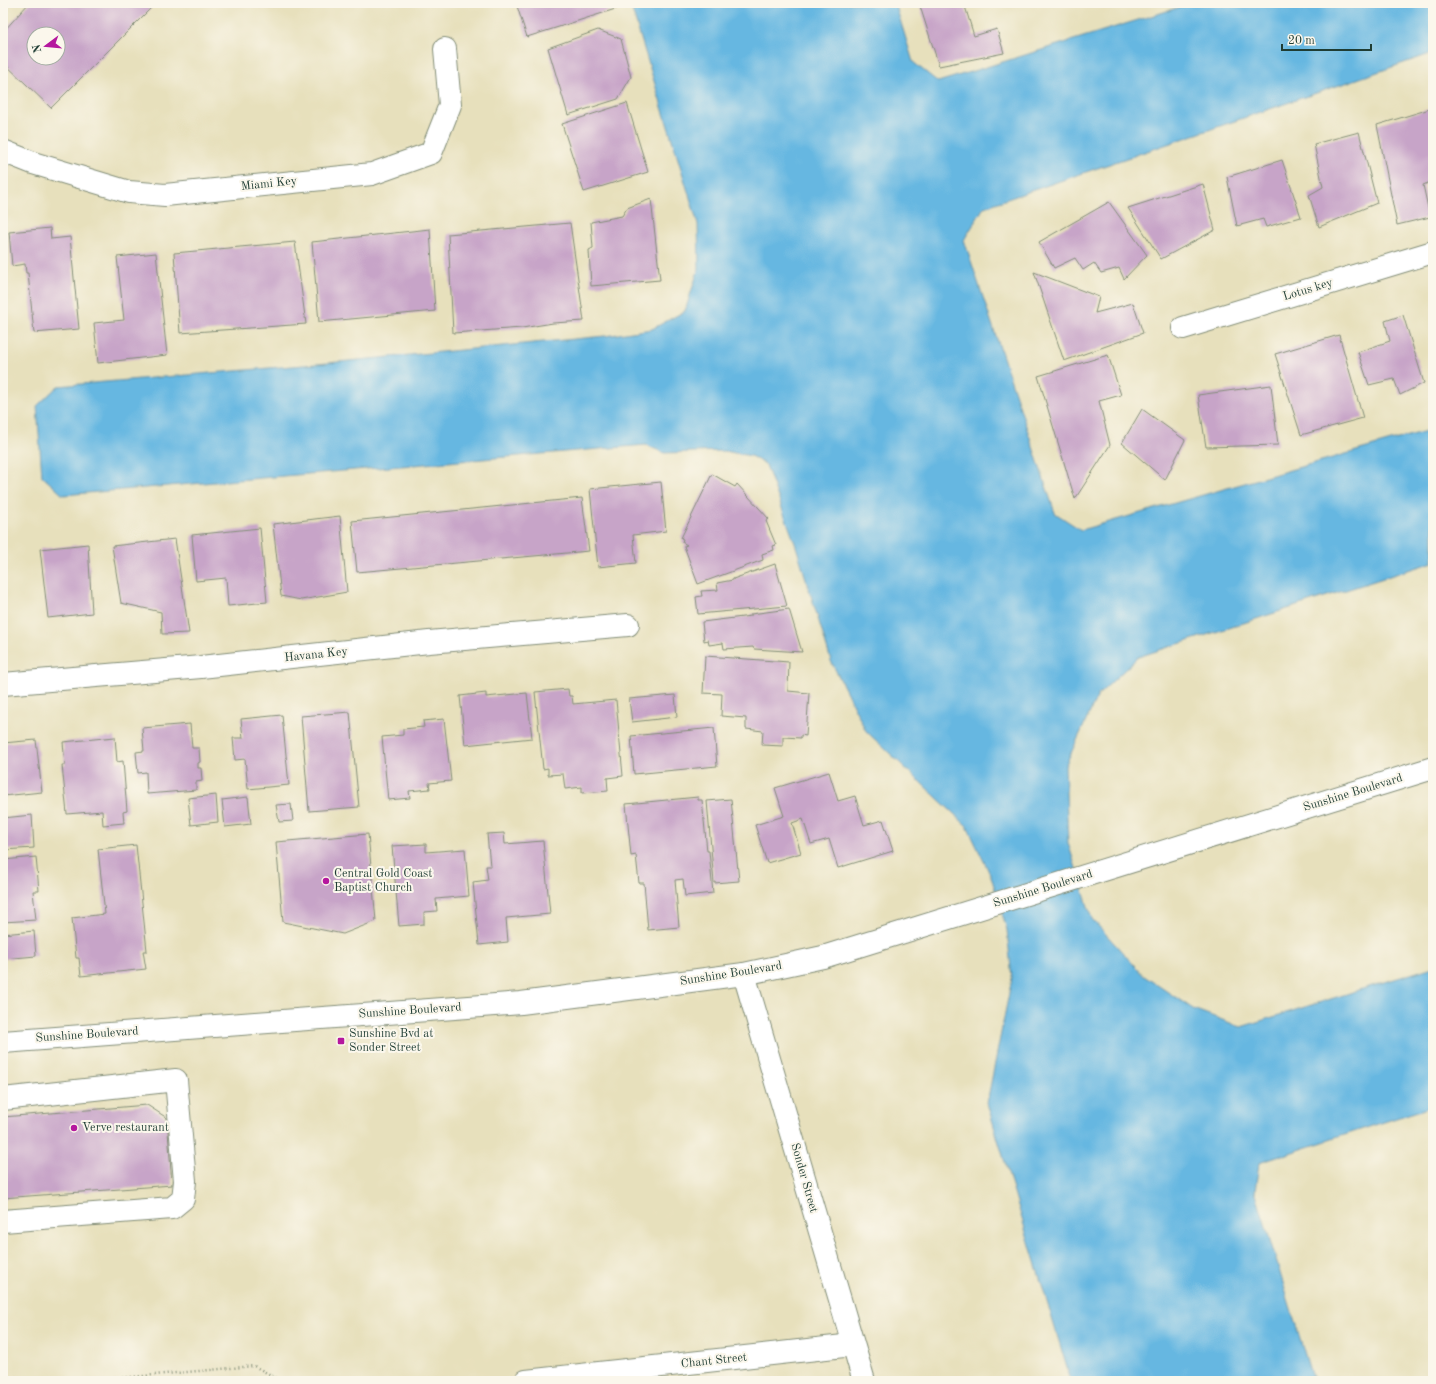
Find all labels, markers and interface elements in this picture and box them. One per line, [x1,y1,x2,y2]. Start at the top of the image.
north arrow [26,26,66,66]
scale bar [1282,26,1371,52]
text: 20 m [1288,35,1315,47]
text: N [31,42,44,54]
street label: Miami Key [240,175,298,193]
street label: Lotus key [1282,277,1335,303]
street label: Havana Key [284,646,349,664]
street label: Sunshine Boulevard [1302,772,1404,814]
place label: Central Gold Coast Baptist Church [334,868,432,894]
street label: Sunshine Boulevard [992,868,1094,910]
marker: Central Gold Coast Baptist Church [321,876,331,886]
street label: Sunshine Boulevard [679,960,783,988]
street label: Sunshine Boulevard [358,1001,462,1021]
street label: Sunshine Boulevard [35,1025,139,1045]
place label: Sunshine Bvd at Sonder Street [349,1028,433,1054]
marker: Sunshine Bvd at Sonder Street [336,1036,346,1046]
place label: Verve restaurant [82,1122,169,1134]
marker: Verve restaurant [69,1123,79,1133]
street label: Sonder Street [788,1142,820,1214]
street label: Chant Street [680,1352,748,1370]

